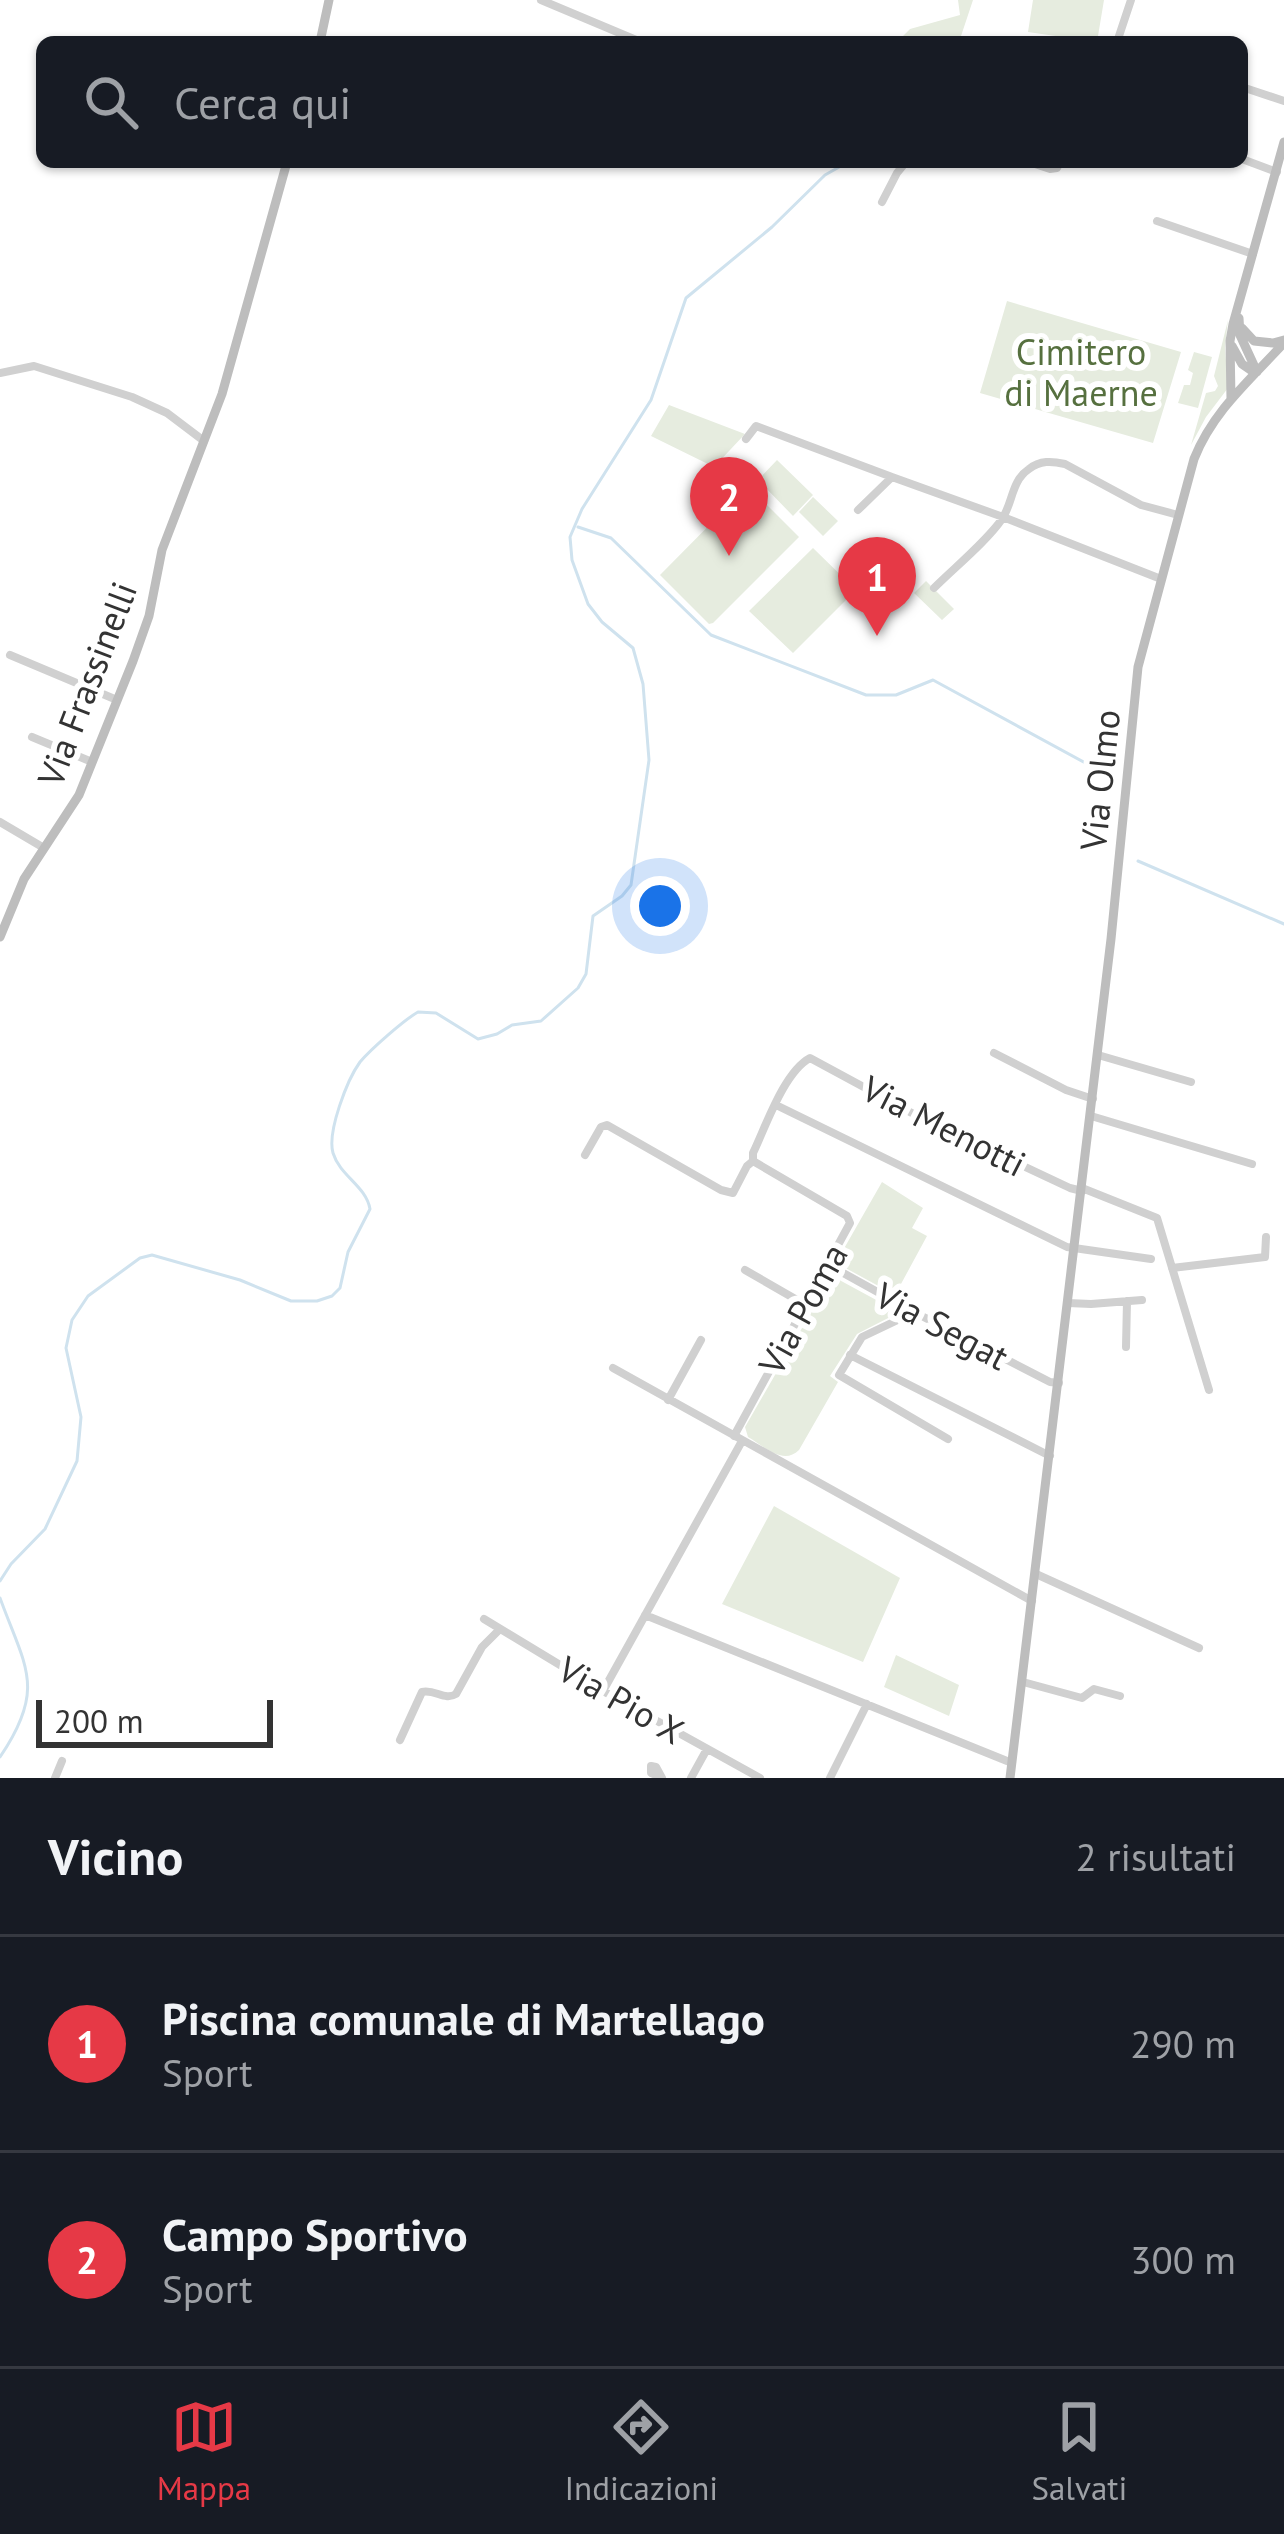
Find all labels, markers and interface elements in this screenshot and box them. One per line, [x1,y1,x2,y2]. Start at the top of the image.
search box [36,36,1248,168]
icon: search [78,69,144,135]
text: Cerca qui [174,73,351,131]
park label: Cimitero di Maerne [1004,328,1158,416]
pin: 2 [690,457,768,556]
pin: 1 [838,537,916,636]
street label: Via Frassinelli [26,575,147,793]
street label: Via Olmo [1069,707,1130,854]
your location [630,876,690,936]
street label: Via Menotti [854,1064,1034,1187]
street label: Via Poma [747,1235,858,1383]
street label: Via Segat [867,1271,1017,1380]
street label: Via Pio X [549,1644,693,1754]
scale bar [36,1694,273,1747]
text: 200 m [54,1699,144,1742]
text: Vicino [48,1823,183,1889]
text: 2 risultati [1076,1831,1236,1882]
text: Piscina comunale di Martellago [162,1989,765,2047]
text: 1 [76,2018,98,2069]
text: 290 m [1130,2018,1236,2069]
text: Sport [162,2047,252,2098]
text: Campo Sportivo [162,2205,468,2263]
text: 2 [76,2234,98,2285]
text: 300 m [1130,2234,1236,2285]
text: Sport [162,2263,252,2314]
tab: Mappa [157,2394,251,2509]
tab: Indicazioni [564,2394,718,2509]
tab: Salvati [1031,2394,1127,2509]

